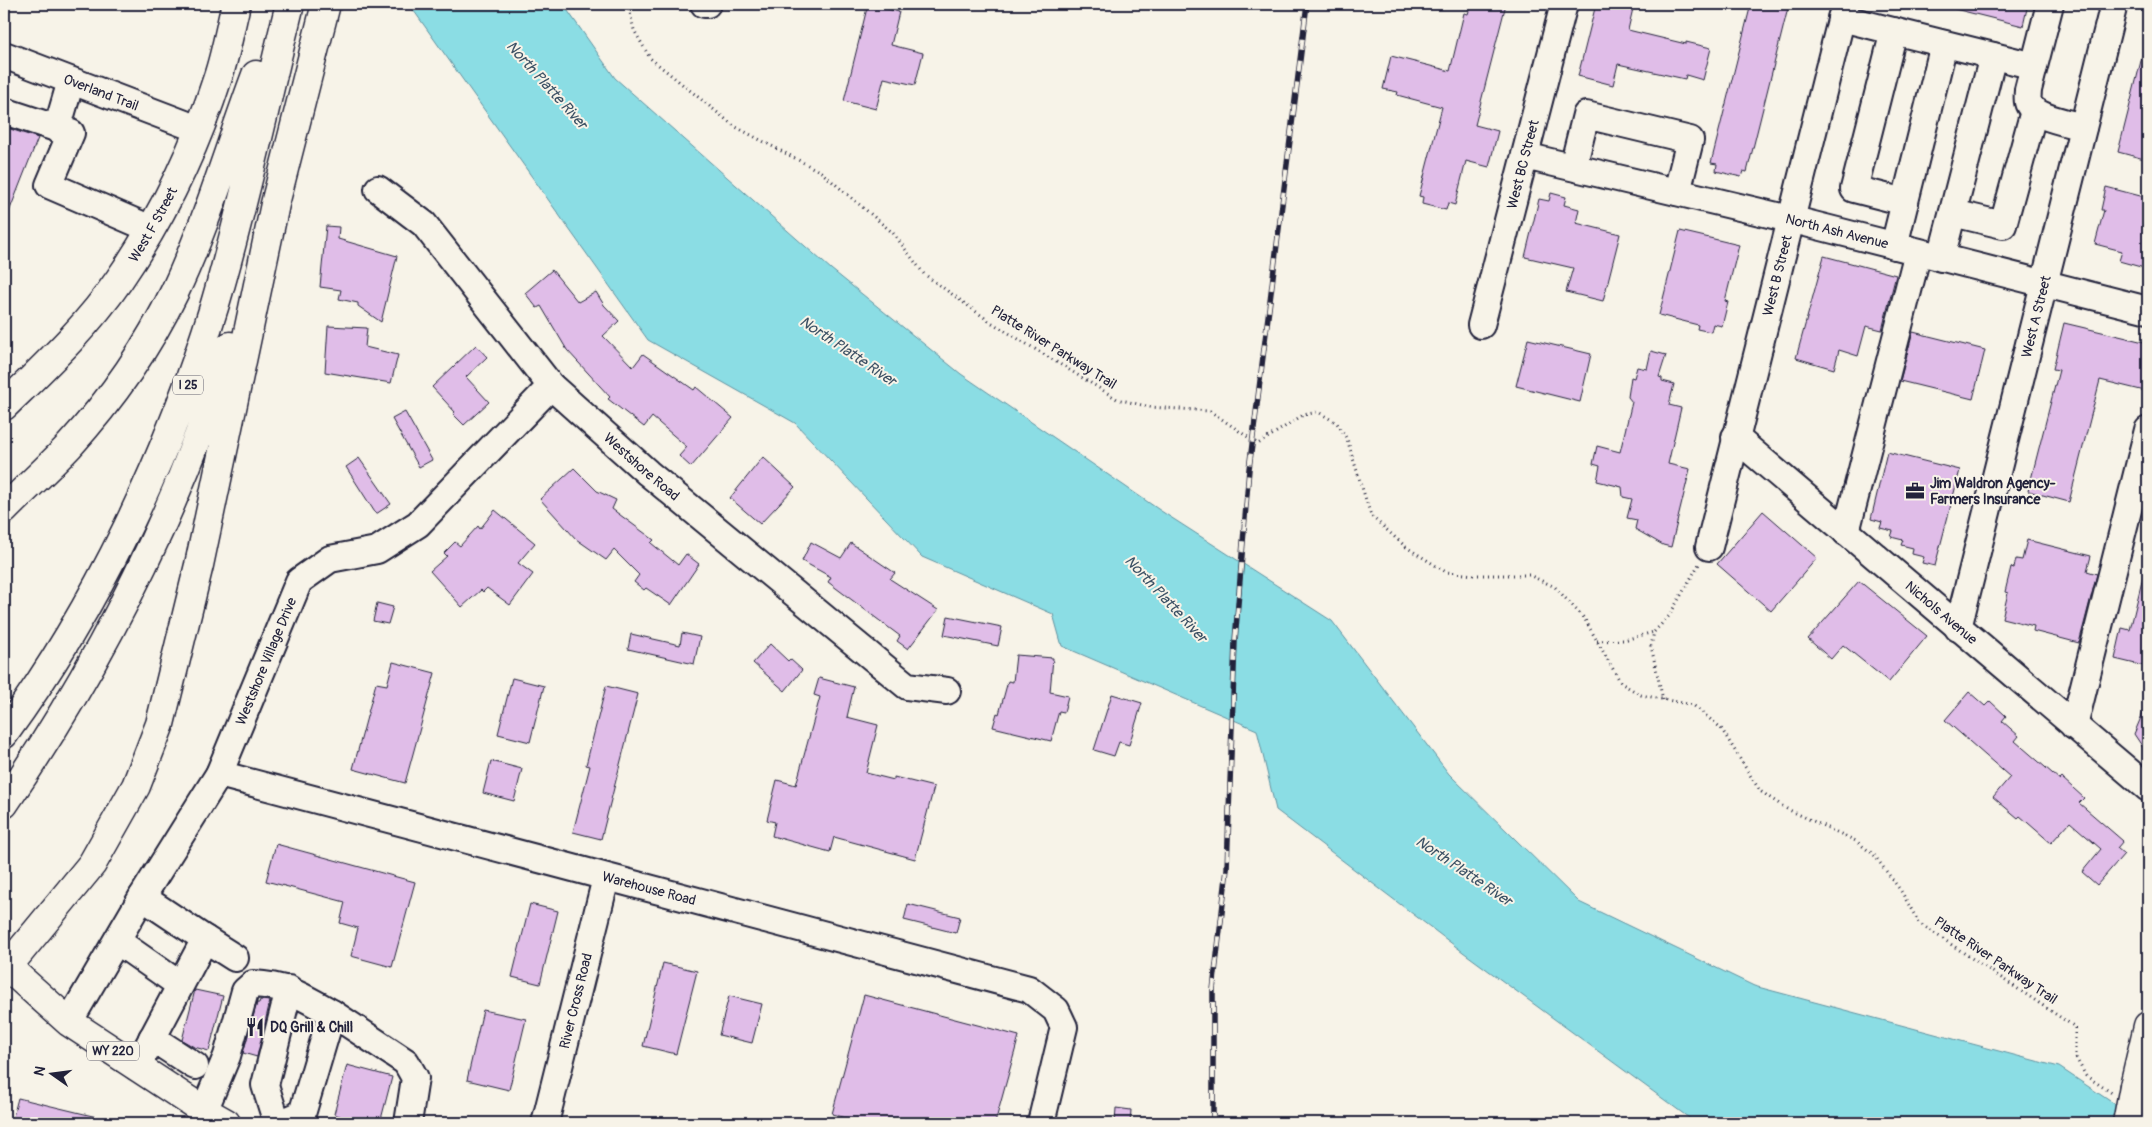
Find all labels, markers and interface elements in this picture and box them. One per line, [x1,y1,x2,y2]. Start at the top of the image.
water label: North Platte River [502,37,592,135]
street label: Overland Trail [61,70,141,115]
street label: West BC Street [1503,118,1543,211]
street label: West F Street [125,184,181,265]
street label: North Ash Avenue [1784,210,1890,253]
street label: West B Street [1759,233,1796,318]
street label: West A Street [2018,274,2055,360]
street label: Platte River Parkway Trail [988,302,1120,393]
water label: North Platte River [796,312,901,392]
road number: I 25 [173,376,203,394]
street label: Westshore Road [600,429,683,504]
place label: Jim Waldron Agency- Farmers Insurance [1930,475,2056,508]
office icon: Jim Waldron Agency- Farmers Insurance [1904,480,1926,502]
water label: North Platte River [1120,552,1212,648]
street label: Nichols Avenue [1902,578,1981,648]
street label: Westshore Village Drive [232,595,300,728]
water label: North Platte River [1412,832,1517,912]
street label: Warehouse Road [600,868,698,909]
street label: Platte River Parkway Trail [1931,913,2061,1008]
street label: River Cross Road [556,951,596,1050]
restaurant icon: DQ Grill & Chill [244,1016,266,1038]
place label: DQ Grill & Chill [270,1019,353,1036]
road number: WY 220 [87,1042,139,1060]
north arrow [28,1050,78,1100]
text: N [30,1064,49,1078]

